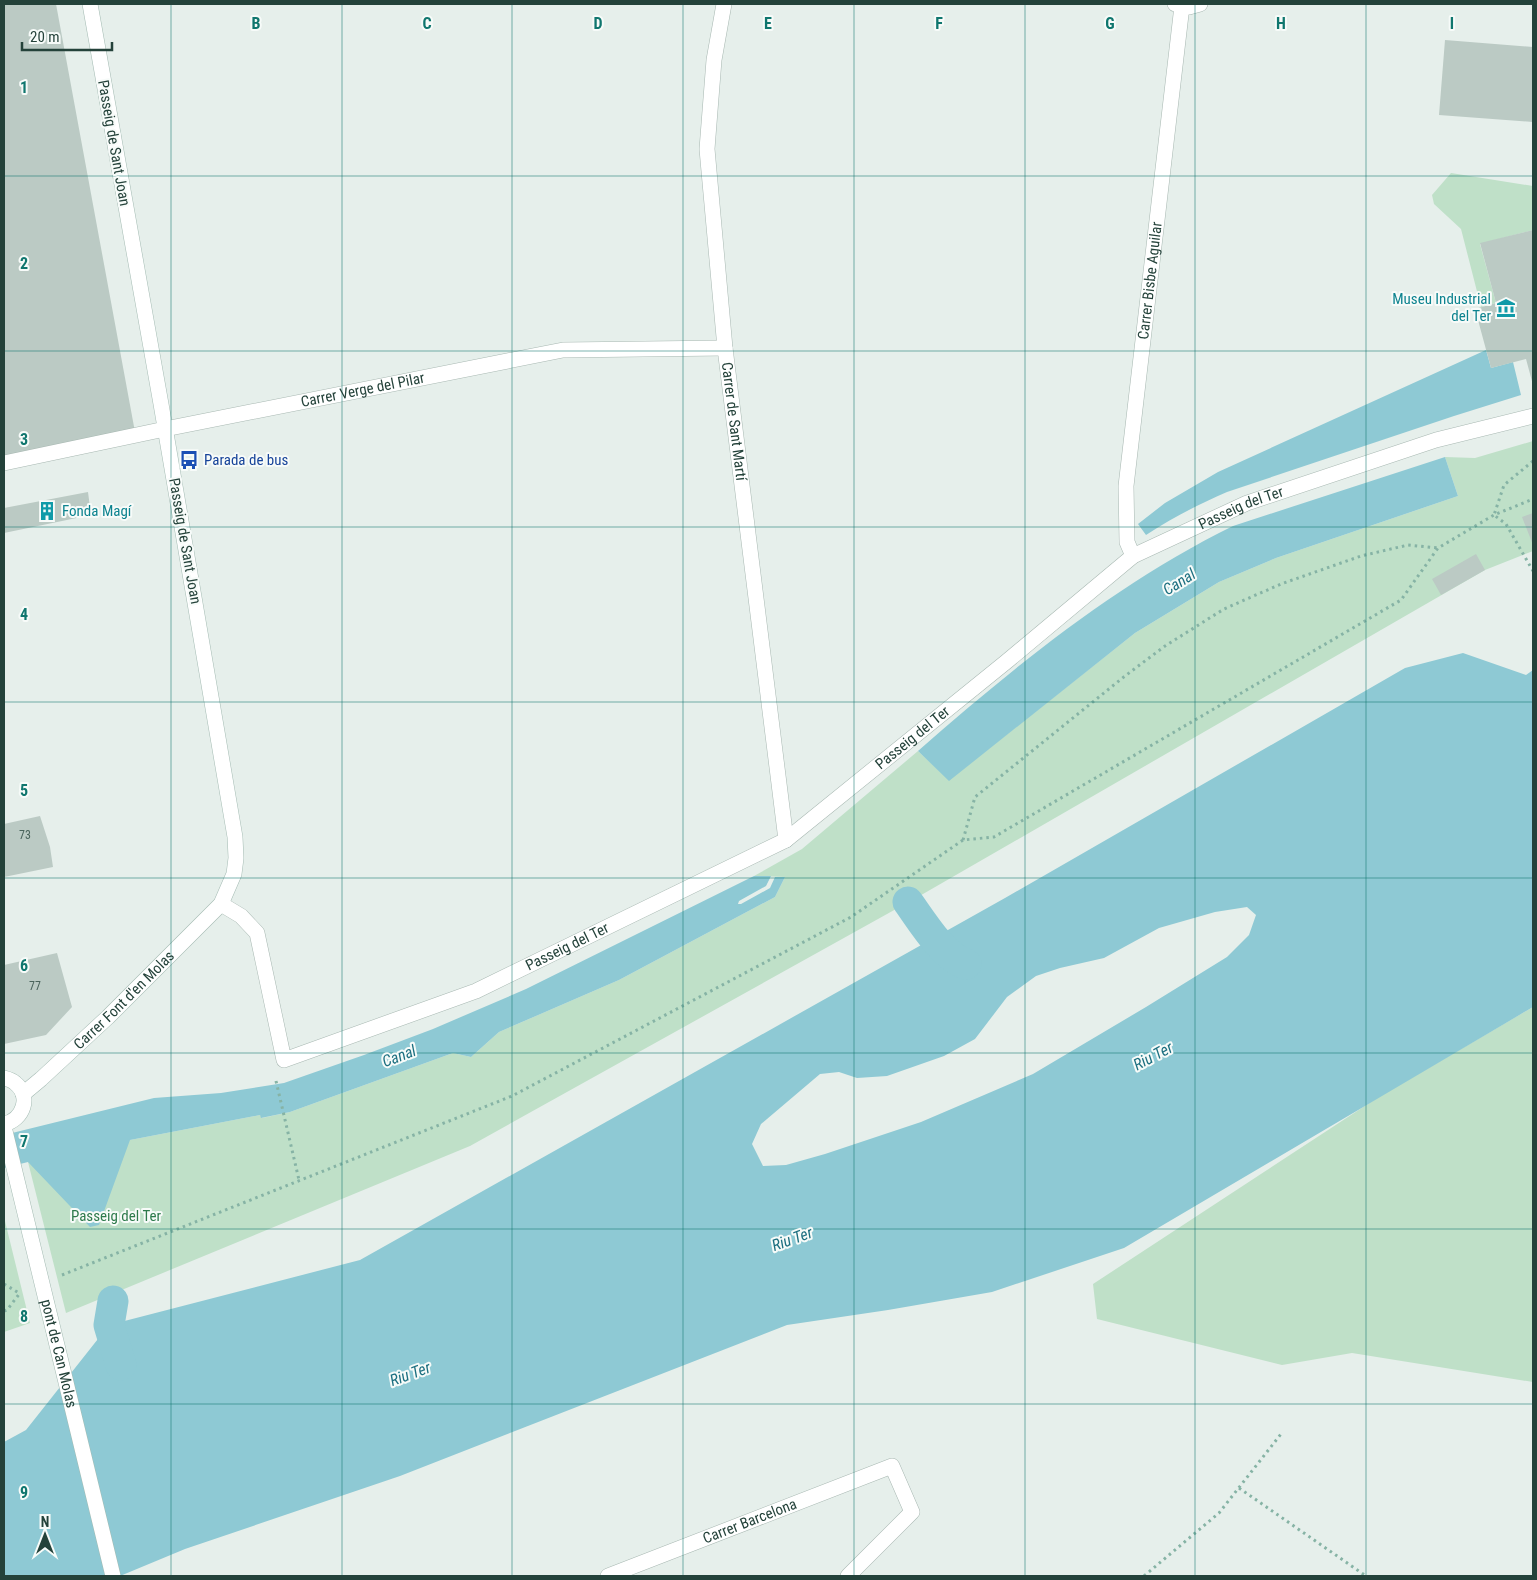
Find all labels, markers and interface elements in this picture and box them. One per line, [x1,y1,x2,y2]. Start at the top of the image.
text: B [252,14,261,33]
text: C [422,14,432,33]
text: D [593,14,603,33]
text: E [764,14,772,33]
text: F [935,14,943,33]
text: G [1105,14,1115,33]
text: H [1276,14,1286,33]
text: I [1450,14,1454,33]
scale bar [22,20,112,52]
text: 20 m [30,28,60,46]
text: 1 [20,78,28,97]
street label: Passeig de Sant Joan [94,79,134,207]
street label: Carrer Bisbe Aguilar [1134,220,1166,340]
text: 2 [20,254,28,273]
place label: Museu Industrial del Ter [1392,290,1491,325]
museum icon: Museu Industrial del Ter [1495,297,1517,319]
street label: Carrer de Sant Martí [718,361,751,483]
street label: Carrer Verge del Pilar [299,369,426,411]
text: 3 [20,430,28,449]
bus stop icon: Parada de bus [178,449,200,471]
place label: Parada de bus [204,451,289,469]
street label: Passeig de Sant Joan [165,477,205,605]
street label: Passeig del Ter [1196,482,1286,533]
building icon: Fonda Magí [36,500,58,522]
place label: Fonda Magí [62,502,133,520]
water label: Canal [1159,565,1199,599]
text: 4 [20,605,28,624]
street label: Passeig del Ter [872,702,954,773]
text: 5 [20,781,28,800]
house number: 73 [19,828,31,842]
street label: Passeig del Ter [523,919,612,974]
street label: Carrer Font d'en Molas [70,947,178,1053]
text: 6 [20,956,28,975]
house number: 77 [29,979,41,993]
water label: Riu Ter [1130,1037,1177,1074]
water label: Canal [379,1041,419,1071]
text: 7 [20,1132,28,1151]
park label: Passeig del Ter [71,1207,162,1225]
water label: Riu Ter [769,1222,816,1255]
street label: pont de Can Molas [37,1298,81,1410]
text: 8 [20,1307,28,1326]
water label: Riu Ter [387,1357,434,1390]
text: 9 [20,1483,28,1502]
street label: Carrer Barcelona [700,1495,799,1547]
north arrow [20,1510,70,1560]
text: N [41,1514,49,1530]

